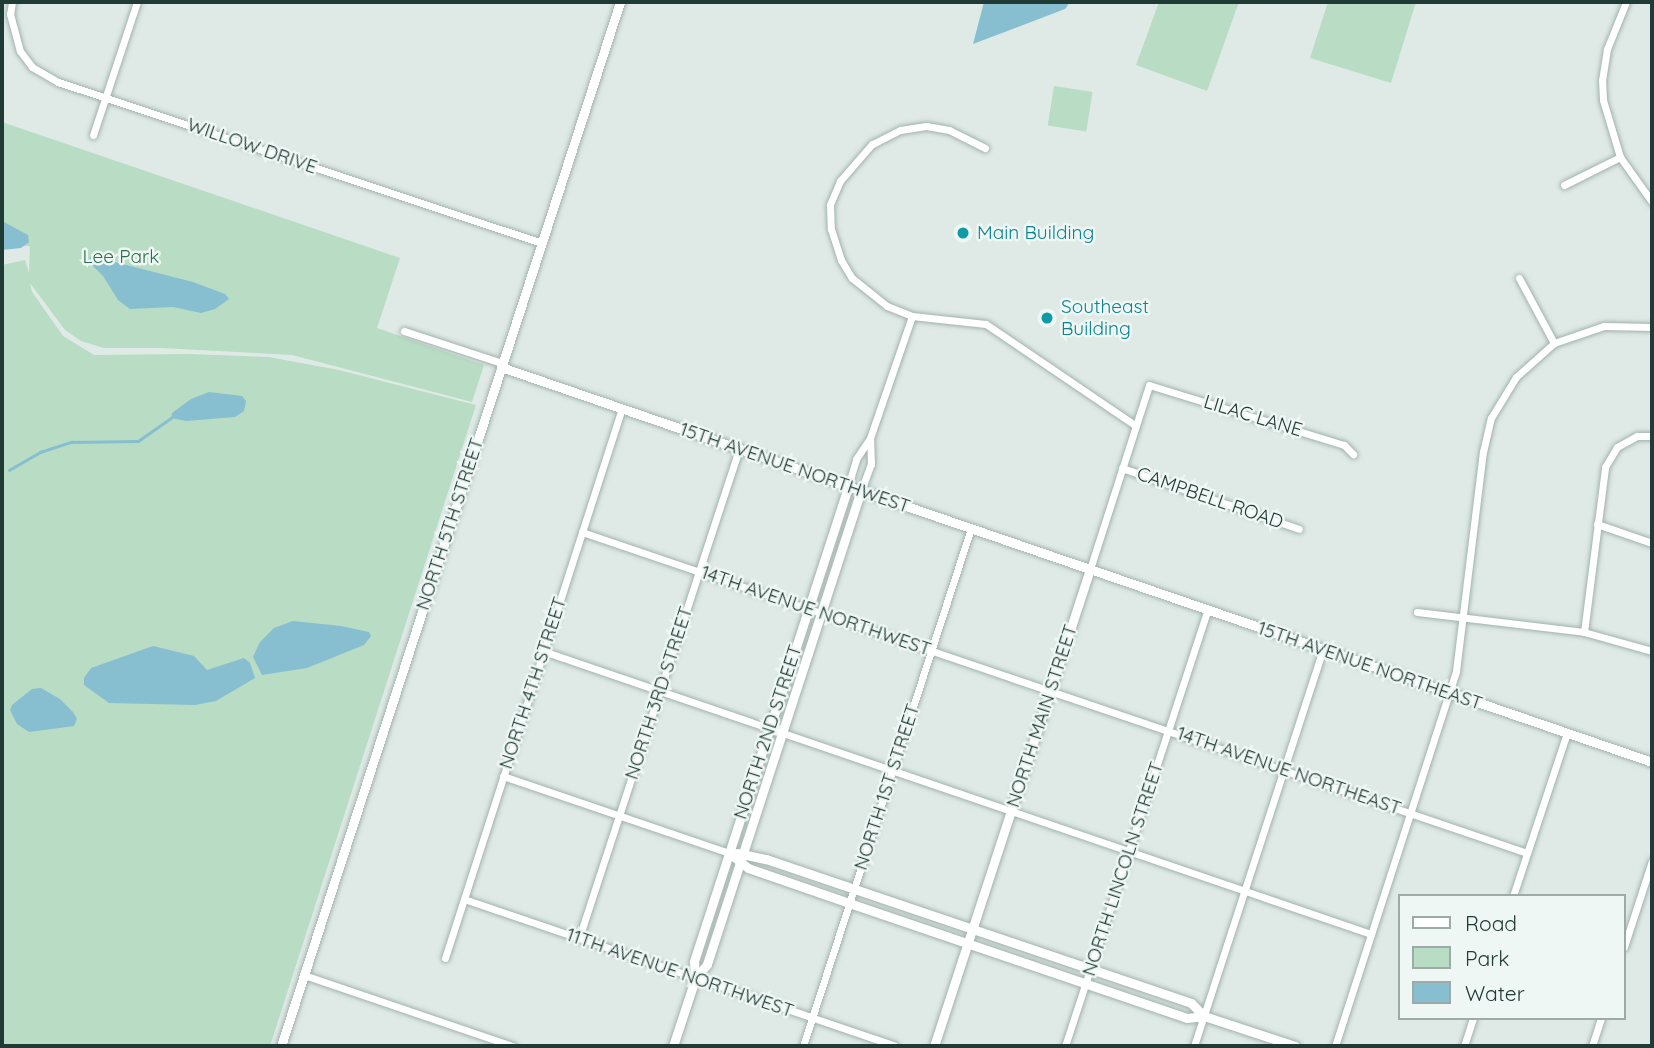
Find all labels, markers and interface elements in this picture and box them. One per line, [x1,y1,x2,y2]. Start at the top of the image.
street label: WILLOW DRIVE [184,113,320,179]
place label: Main Building [977,222,1094,244]
marker: Main Building [955,225,971,241]
park label: Lee Park [83,246,159,268]
place label: Southeast Building [1061,296,1149,340]
marker: Southeast Building [1039,310,1055,326]
street label: LILAC LANE [1201,390,1305,442]
street label: 15TH AVENUE NORTHWEST [677,418,913,518]
street label: NORTH 5TH STREET [411,435,489,613]
street label: CAMPBELL ROAD [1134,462,1286,534]
street label: 14TH AVENUE NORTHWEST [698,561,934,661]
street label: NORTH 4TH STREET [494,594,572,772]
street label: NORTH 3RD STREET [620,604,698,782]
street label: 15TH AVENUE NORTHEAST [1255,617,1485,715]
street label: NORTH MAIN STREET [1002,622,1082,810]
street label: NORTH 2ND STREET [729,642,807,822]
street label: NORTH 1ST STREET [849,701,925,873]
street label: 14TH AVENUE NORTHEAST [1174,722,1404,820]
street label: NORTH LINCOLN STREET [1078,759,1168,979]
legend [1398,894,1626,1020]
text: Road [1465,910,1517,936]
street label: 11TH AVENUE NORTHWEST [563,923,797,1023]
text: Park [1465,945,1509,971]
text: Water [1465,980,1525,1006]

